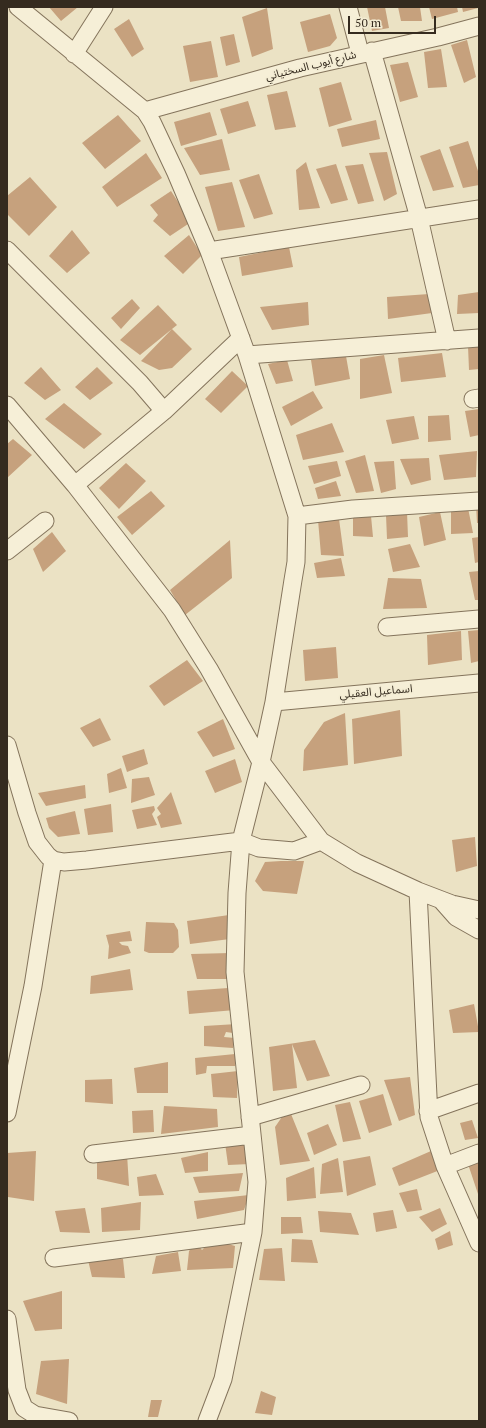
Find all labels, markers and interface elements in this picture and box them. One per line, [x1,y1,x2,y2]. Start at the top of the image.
scale bar [350,8,438,34]
text: 50 m [355,15,381,30]
street label: شارع أيوب السختياني [264,48,358,84]
street label: اسماعيل العقيلي [339,682,413,702]

